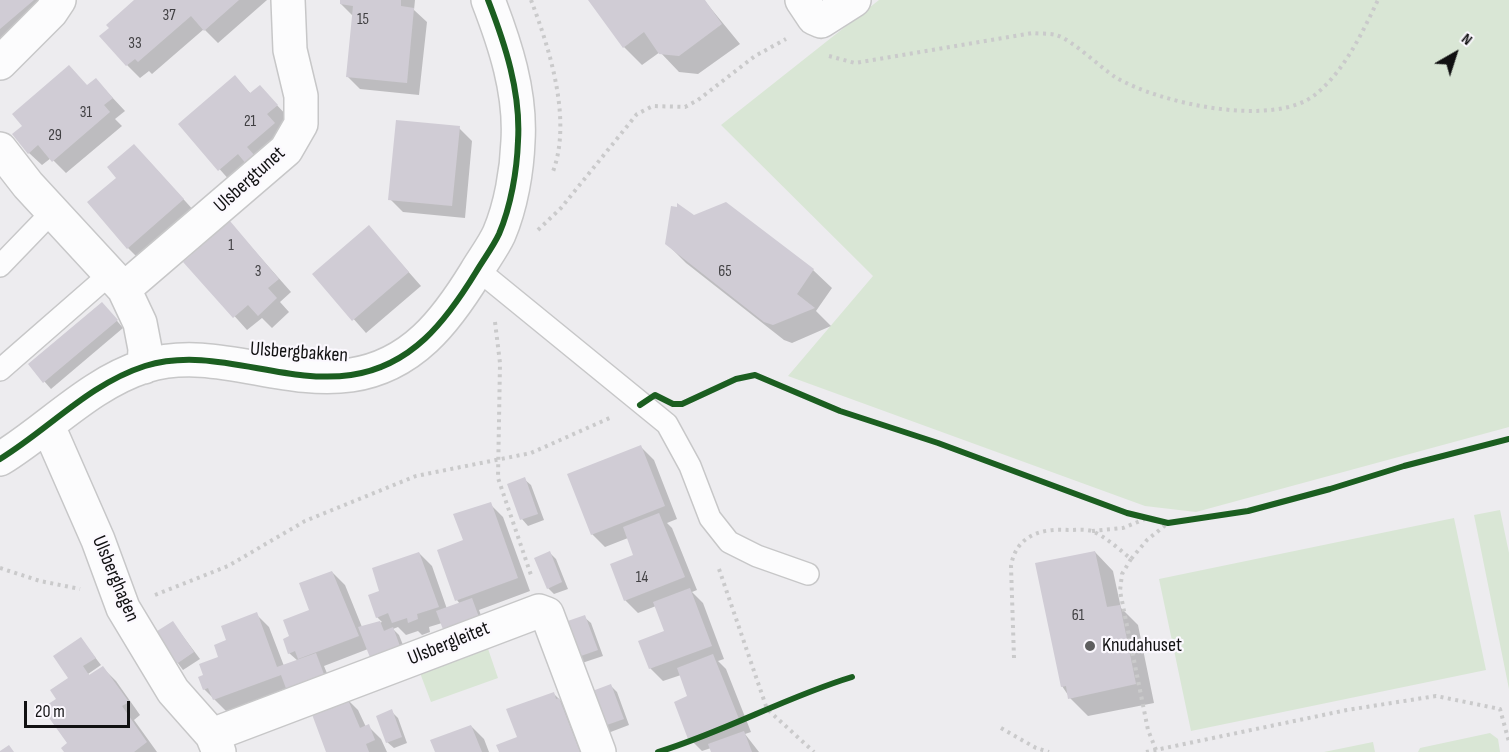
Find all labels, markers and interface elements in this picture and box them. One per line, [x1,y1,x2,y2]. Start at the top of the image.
house number: 37 [162,6,176,26]
house number: 15 [357,10,369,30]
north arrow [1425,24,1485,84]
text: N [1457,30,1476,50]
house number: 33 [128,34,142,54]
house number: 31 [80,103,92,123]
house number: 21 [244,112,256,132]
house number: 29 [48,126,62,146]
street label: Ulsbergtunet [210,142,290,218]
house number: 1 [228,236,234,256]
house number: 3 [255,262,261,282]
house number: 65 [718,262,732,282]
street label: Ulsbergbakken [249,338,349,368]
street label: Ulsberghagen [86,532,144,626]
house number: 14 [636,568,648,588]
house number: 61 [1072,606,1084,626]
street label: Ulsbergleitet [405,617,493,671]
place label: Knudahuset [1102,634,1182,658]
marker: Knudahuset [1083,639,1097,653]
scale bar [27,689,134,727]
text: 20 m [35,701,65,722]

